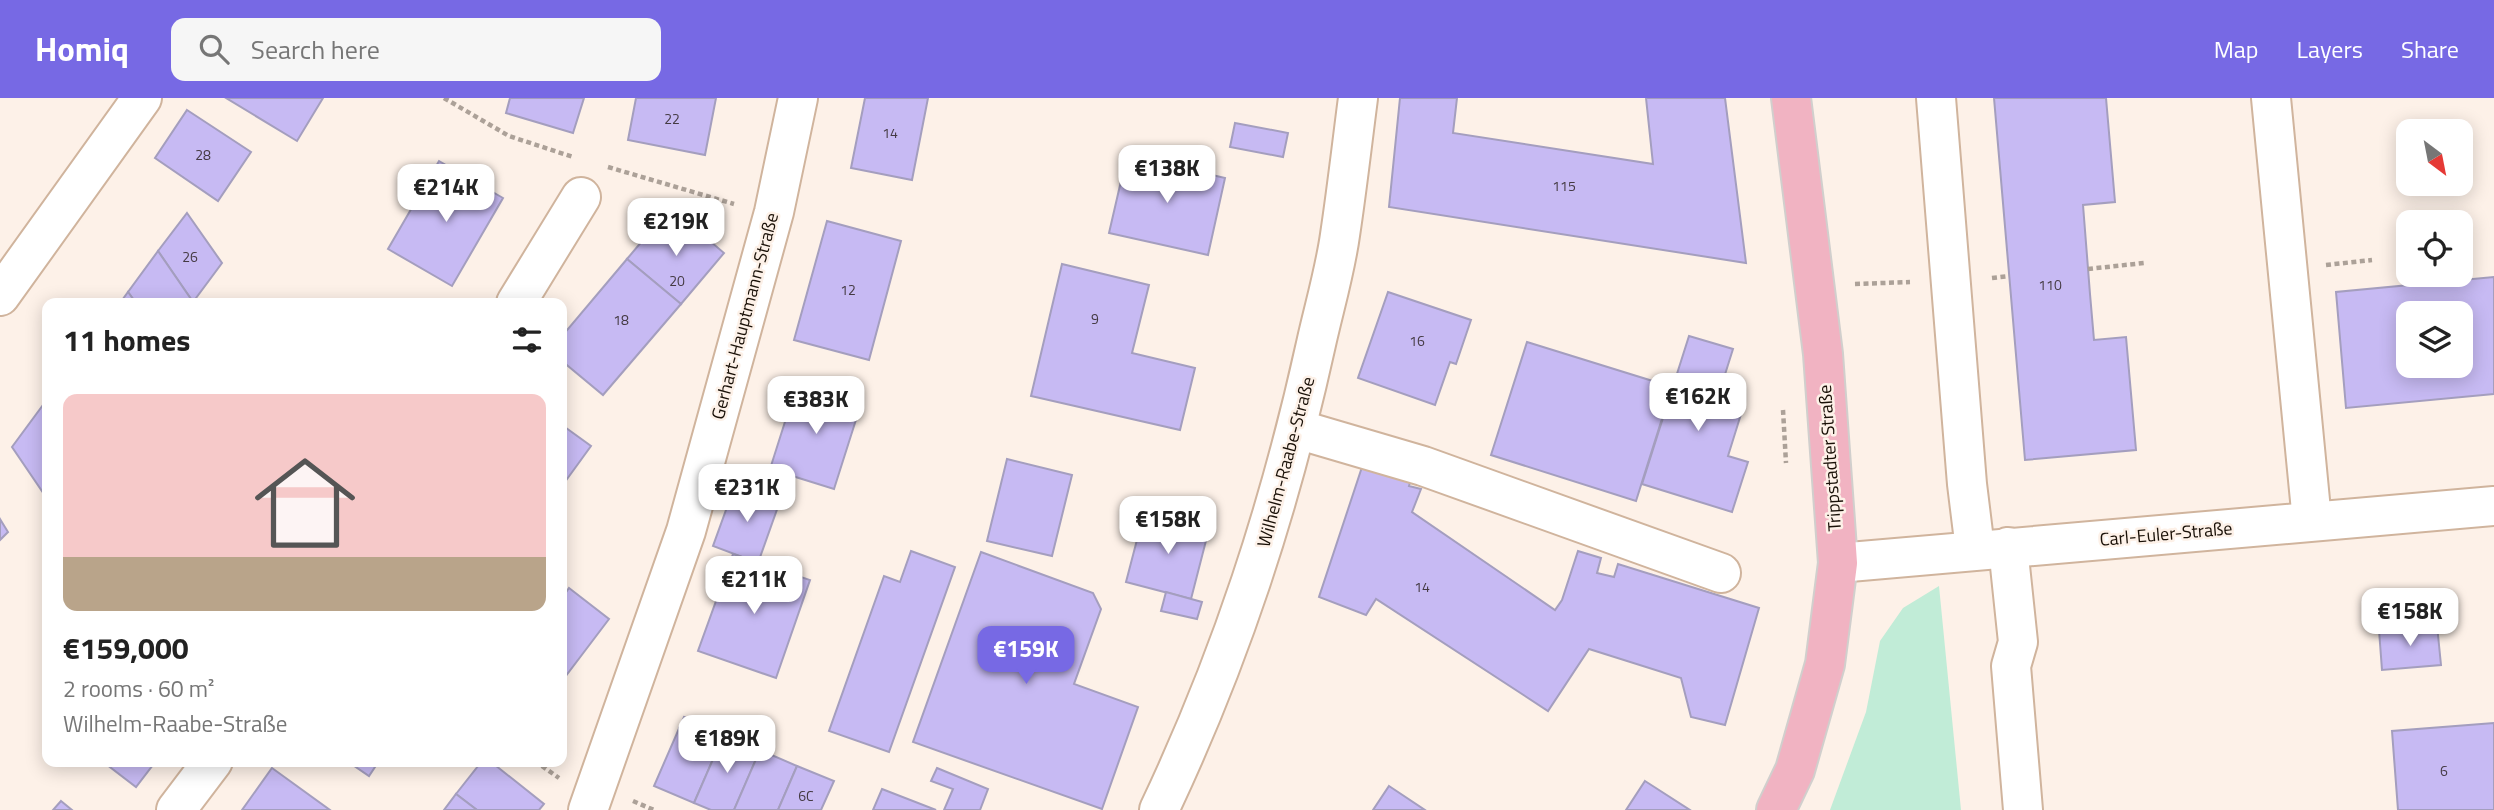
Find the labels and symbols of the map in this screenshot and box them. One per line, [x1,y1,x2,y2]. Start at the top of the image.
house number: 22 [664,108,680,129]
north arrow [2396,119,2473,196]
house number: 14 [882,122,898,143]
house number: 28 [195,144,211,165]
pin: €138K [1118,146,1216,205]
pin: €214K [397,164,495,224]
house number: 115 [1552,175,1576,196]
pin: €219K [627,198,725,258]
street label: Gerhart-Hauptmann-Straße [704,210,785,422]
house number: 26 [182,246,198,267]
house number: 20 [669,270,685,291]
house number: 110 [2038,274,2062,295]
house number: 12 [840,279,856,300]
house number: 9 [1091,308,1099,329]
house number: 18 [613,309,629,330]
house number: 16 [1409,330,1425,351]
street label: Wilhelm-Raabe-Straße [1250,374,1321,550]
pin: €162K [1649,374,1747,433]
pin: €383K [767,376,865,436]
street label: Trippstadter Straße [1811,384,1848,532]
pin: €231K [698,464,796,524]
pin: €158K [1119,496,1217,556]
street label: Carl-Euler-Straße [2098,514,2233,553]
pin: €211K [705,556,803,616]
house number: 14 [1414,576,1430,597]
pin: €158K [2361,588,2459,648]
pin: €159K [977,626,1075,686]
pin: €189K [678,716,776,775]
house number: 6 [2440,760,2448,781]
house number: 6C [798,785,814,806]

